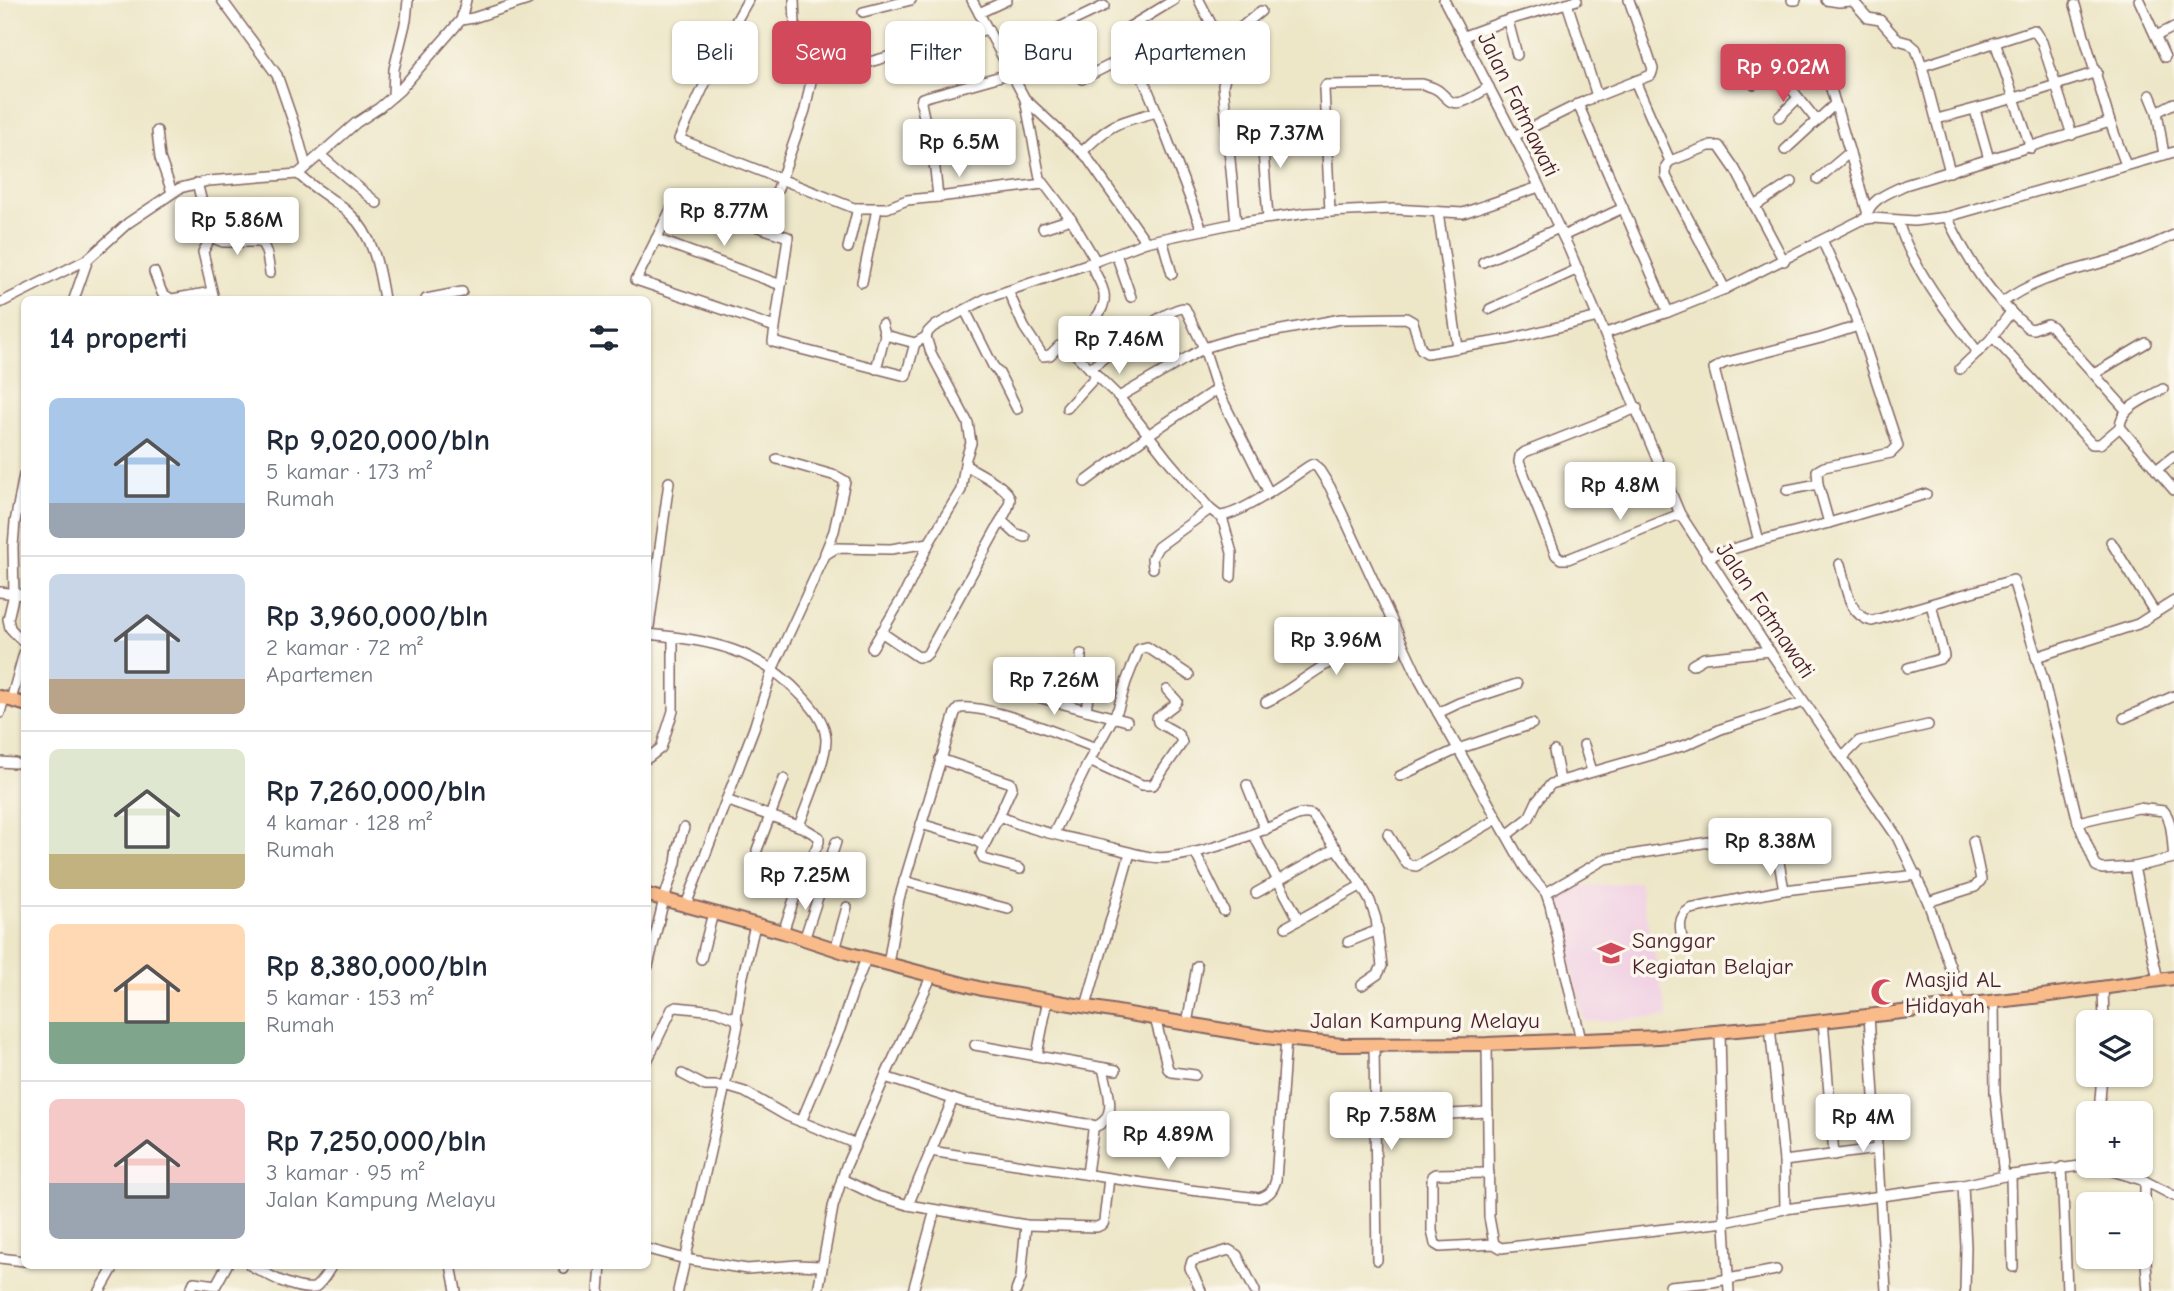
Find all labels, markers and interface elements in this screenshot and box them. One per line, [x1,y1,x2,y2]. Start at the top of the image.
chip: Beli [672,21,758,84]
chip: Sewa [772,21,871,84]
chip: Filter [885,21,985,84]
chip: Baru [999,21,1097,84]
chip: Apartemen [1111,21,1270,84]
street label: Jalan Fatmawati [1472,27,1565,181]
pin: Rp 9.02M [1711,44,1855,104]
text: Rp 9.02M [1737,53,1829,80]
pin: Rp 7.37M [1208,110,1352,170]
text: Rp 7.37M [1236,119,1324,146]
pin: Rp 6.5M [894,120,1024,179]
text: Rp 6.5M [919,128,999,155]
pin: Rp 8.77M [652,188,796,248]
text: Rp 8.77M [680,197,768,224]
pin: Rp 5.86M [165,198,309,257]
text: Rp 5.86M [191,206,283,233]
pin: Rp 7.46M [1047,316,1191,376]
icon: filters [585,319,623,357]
text: 14 properti [49,321,188,356]
text: Rp 7.46M [1074,325,1164,352]
text: Rp 9,020,000/bln [266,423,490,458]
icon: home [105,426,189,510]
text: 5 kamar · 173 m² [266,458,432,485]
pin: Rp 4.8M [1555,462,1685,522]
text: Rp 4.8M [1581,471,1659,498]
text: Rumah [266,485,335,512]
street label: Jalan Fatmawati [1710,537,1821,683]
text: Rp 3,960,000/bln [266,599,488,634]
icon: home [105,602,189,686]
pin: Rp 3.96M [1264,618,1408,677]
text: Rp 3.96M [1290,626,1382,653]
text: 2 kamar · 72 m² [266,634,423,661]
pin: Rp 7.26M [982,658,1126,717]
text: Apartemen [266,661,373,688]
text: Rp 7.26M [1009,666,1099,693]
text: Rp 7,260,000/bln [266,774,486,809]
icon: home [105,777,189,861]
text: 4 kamar · 128 m² [266,809,432,836]
pin: Rp 8.38M [1698,818,1842,878]
text: Rp 8.38M [1724,827,1816,854]
text: Rumah [266,836,335,863]
pin: Rp 7.25M [733,852,877,912]
text: Rp 7.25M [760,861,850,888]
place label: Sanggar Kegiatan Belajar [1632,927,1794,980]
school or university icon: Sanggar Kegiatan Belajar [1596,938,1626,968]
text: Rp 8,380,000/bln [266,949,488,984]
icon: home [105,952,189,1036]
place label: Masjid AL Hidayah [1905,966,2002,1019]
mosque icon: Masjid AL Hidayah [1869,977,1899,1007]
text: 5 kamar · 153 m² [266,984,434,1011]
street label: Jalan Kampung Melayu [1310,1007,1540,1034]
map controls [2076,1010,2153,1269]
button: layers [2076,1010,2153,1087]
text: Rumah [266,1011,335,1038]
pin: Rp 7.58M [1319,1092,1463,1152]
pin: Rp 4M [1814,1094,1912,1154]
text: Rp 7.58M [1346,1101,1436,1128]
button: + [2076,1101,2153,1178]
text: Rp 4M [1832,1103,1894,1130]
pin: Rp 4.89M [1096,1112,1240,1171]
text: Rp 4.89M [1123,1120,1213,1147]
text: Rp 7,250,000/bln [266,1124,487,1159]
icon: home [105,1127,189,1211]
text: 3 kamar · 95 m² [266,1159,424,1186]
text: Jalan Kampung Melayu [266,1186,496,1213]
button: − [2076,1192,2153,1269]

